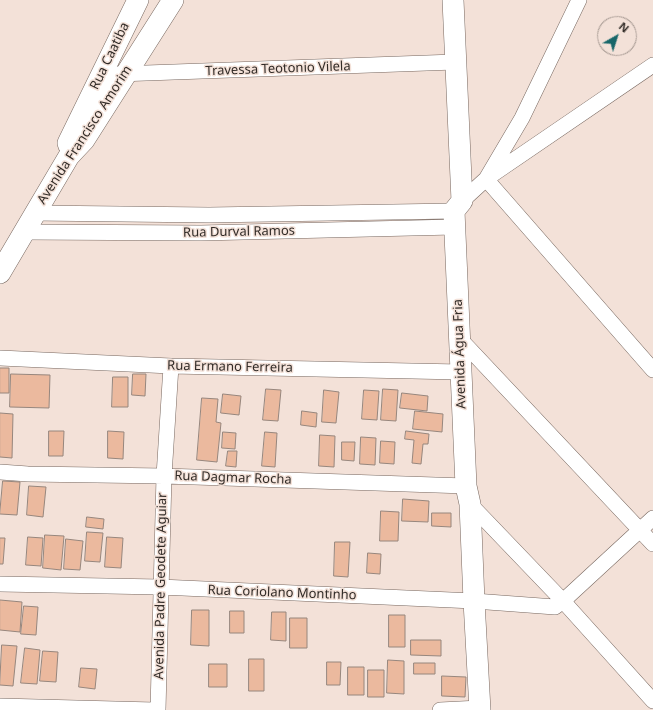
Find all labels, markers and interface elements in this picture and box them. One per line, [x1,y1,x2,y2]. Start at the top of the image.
north arrow [597,16,637,56]
text: N [616,18,632,36]
street label: Rua Caatiba [87,20,133,92]
street label: Travessa Teotonio Vilela [205,59,351,79]
street label: Avenida Francisco Amorim [34,63,136,207]
street label: Rua Durval Ramos [183,223,295,241]
street label: Avenida Água Fria [450,299,470,409]
street label: Rua Ermano Ferreira [167,358,293,376]
street label: Rua Dagmar Rocha [174,468,292,488]
street label: Avenida Padre Geodete Aguiar [152,492,170,680]
street label: Rua Coriolano Montinho [207,583,357,603]

